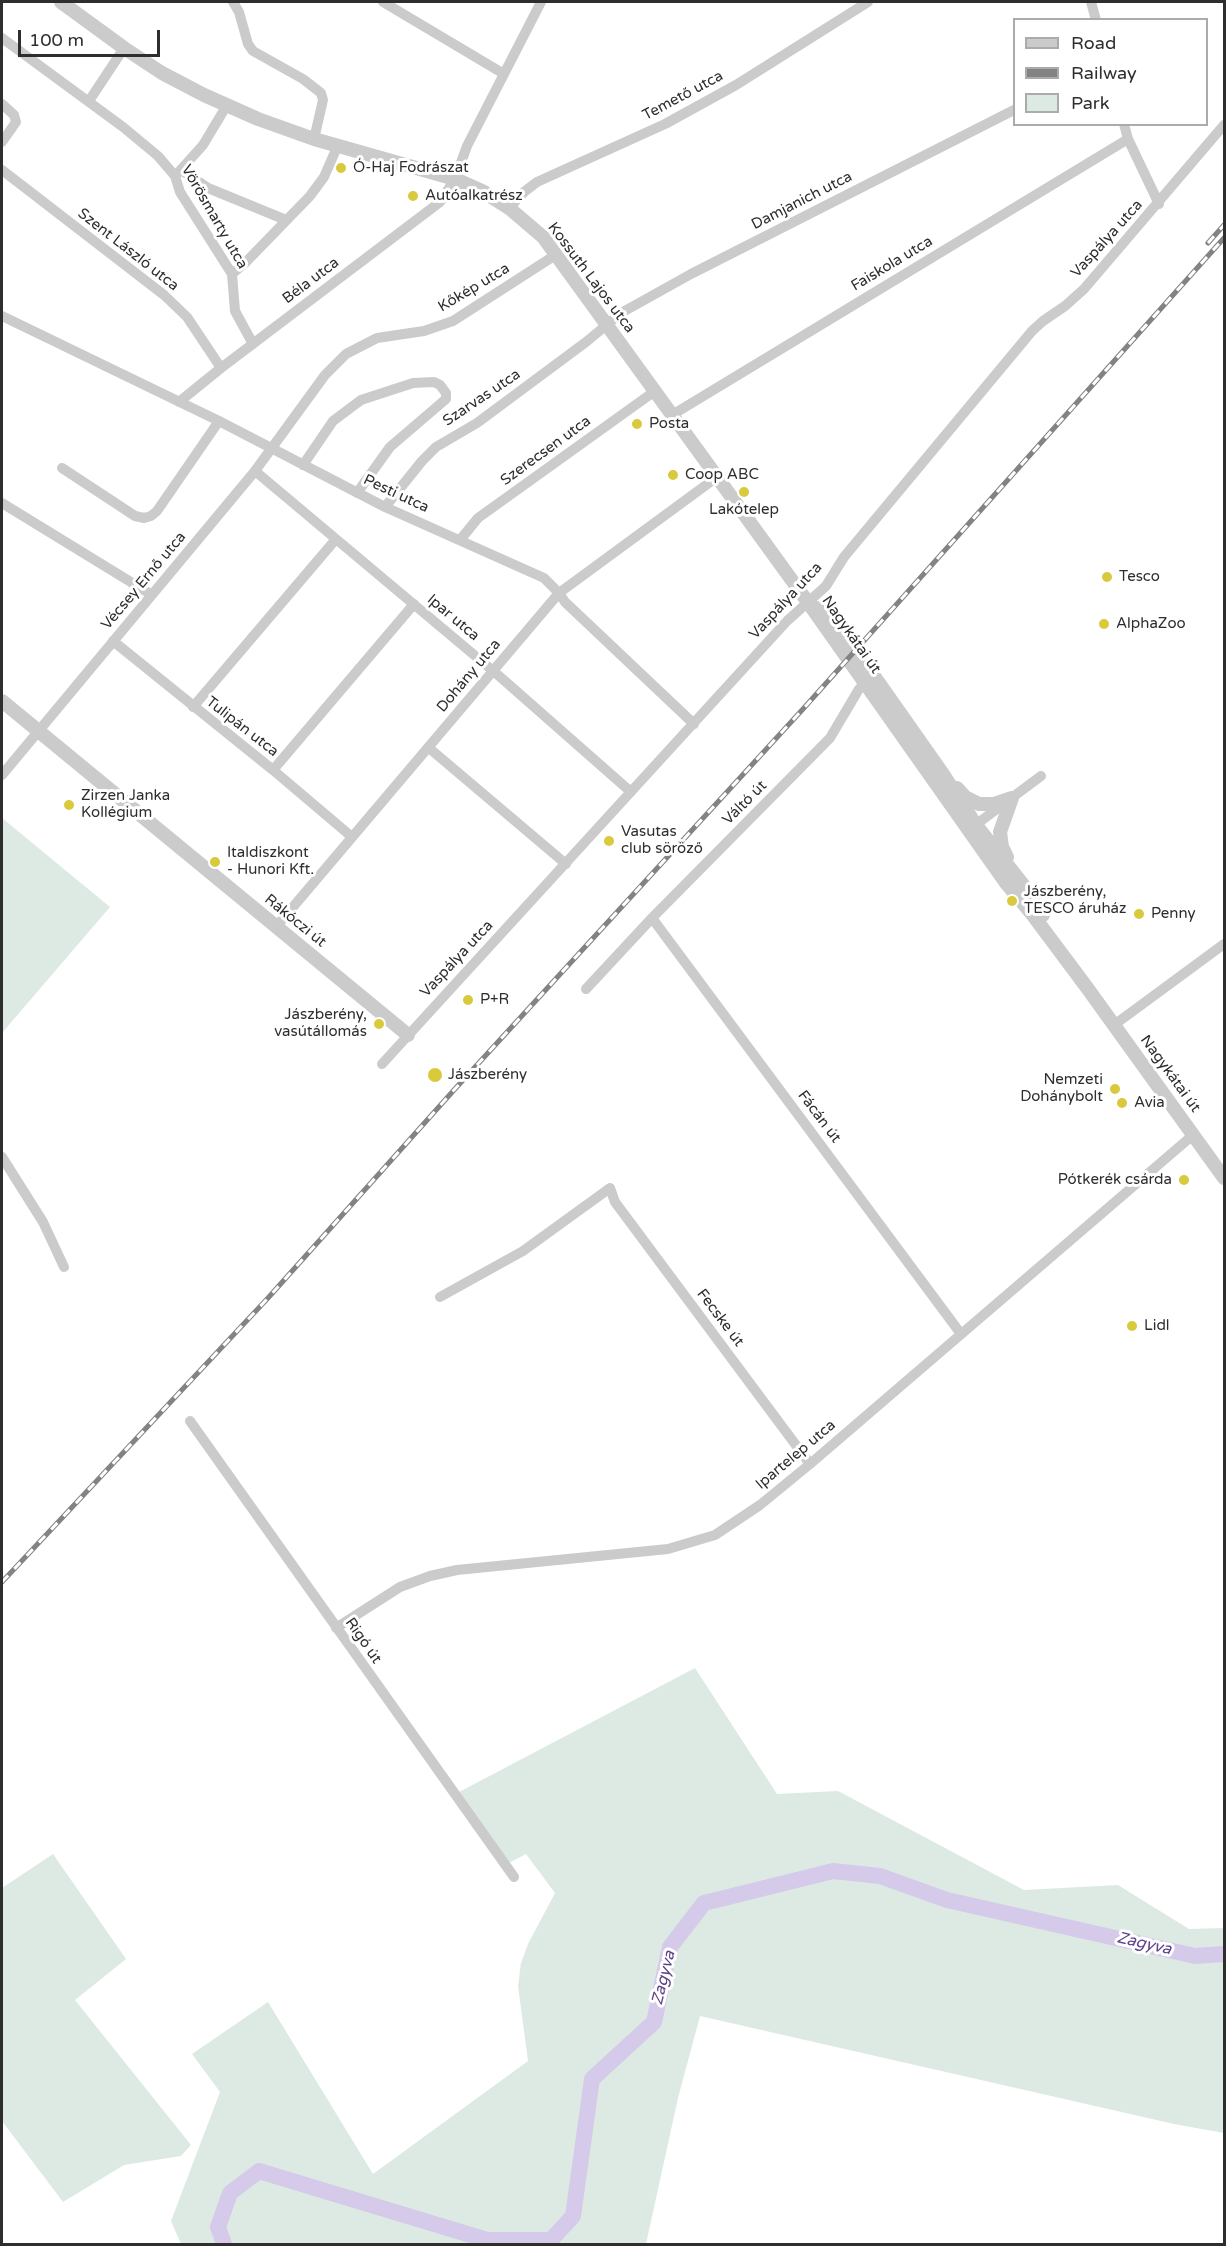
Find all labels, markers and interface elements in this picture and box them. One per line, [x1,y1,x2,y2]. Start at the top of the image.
scale bar [21,18,164,56]
legend [1013,18,1208,126]
text: 100 m [29,29,84,51]
text: Road [1071,32,1116,54]
text: Railway [1071,62,1137,84]
street label: Temető utca [640,67,726,125]
text: Park [1071,92,1109,114]
place label: Ó-Haj Fodrászat [353,159,469,177]
marker: Ó-Haj Fodrászat [334,161,348,175]
street label: Vörösmarty utca [177,162,251,272]
street label: Damjanich utca [749,168,855,234]
place label: Autóalkatrész [425,187,523,205]
marker: Autóalkatrész [406,189,420,203]
street label: Vaspálya utca [1067,196,1147,282]
street label: Szent László utca [74,205,182,295]
street label: Kossuth Lajos utca [544,219,638,337]
street label: Faiskola utca [848,233,936,295]
street label: Béla utca [279,254,343,308]
street label: Kőkép utca [435,260,513,316]
street label: Szarvas utca [440,366,524,430]
street label: Szerecsen utca [497,412,595,490]
place label: Posta [649,415,689,433]
marker: Posta [630,417,644,431]
place label: Coop ABC [685,466,759,484]
marker: Coop ABC [666,468,680,482]
street label: Pesti utca [360,471,432,517]
marker: Lakótelep [737,485,751,499]
place label: Lakótelep [709,501,779,519]
street label: Vécsey Ernő utca [98,528,190,634]
street label: Vaspálya utca [746,559,826,643]
place label: Tesco [1119,568,1160,586]
marker: Tesco [1100,570,1114,584]
street label: Ipar utca [423,591,483,645]
street label: Nagykátai út [818,593,884,677]
place label: AlphaZoo [1116,615,1186,633]
marker: AlphaZoo [1097,617,1111,631]
street label: Dohány utca [433,636,505,716]
street label: Tulipán utca [202,693,282,761]
street label: Váltó út [719,777,771,829]
place label: Zirzen Janka Kollégium [81,787,170,822]
marker: Zirzen Janka Kollégium [62,798,76,812]
place label: Vasutas club söröző [621,823,703,858]
marker: Vasutas club söröző [602,834,616,848]
place label: Italdiszkont - Hunori Kft. [227,844,314,879]
marker: Italdiszkont - Hunori Kft. [208,855,222,869]
place label: Jászberény, TESCO áruház [1024,883,1126,918]
street label: Rákóczi út [260,891,330,951]
marker: Jászberény, TESCO áruház [1005,894,1019,908]
place label: Penny [1151,905,1196,923]
marker: Penny [1132,907,1146,921]
street label: Vaspálya utca [417,917,497,1001]
place label: P+R [480,991,509,1009]
marker: P+R [461,993,475,1007]
place label: Jászberény, vasútállomás [274,1006,367,1041]
marker: Jászberény, vasútállomás [372,1017,386,1031]
street label: Nagykátai út [1136,1032,1204,1116]
marker: Jászberény [426,1066,444,1084]
place label: Jászberény [448,1066,527,1084]
place label: Nemzeti Dohánybolt [1020,1071,1103,1106]
marker: Nemzeti Dohánybolt [1108,1082,1122,1096]
street label: Fácán út [794,1087,844,1147]
place label: Avia [1134,1094,1165,1112]
marker: Avia [1115,1096,1129,1110]
place label: Pótkerék csárda [1058,1171,1172,1189]
marker: Pótkerék csárda [1177,1173,1191,1187]
street label: Fecske út [693,1286,747,1350]
place label: Lidl [1144,1317,1170,1335]
marker: Lidl [1125,1319,1139,1333]
street label: Ipartelep utca [752,1416,840,1494]
street label: Rigó út [341,1615,385,1667]
water label: Zagyva [1115,1928,1173,1960]
water label: Zagyva [648,1949,680,2007]

